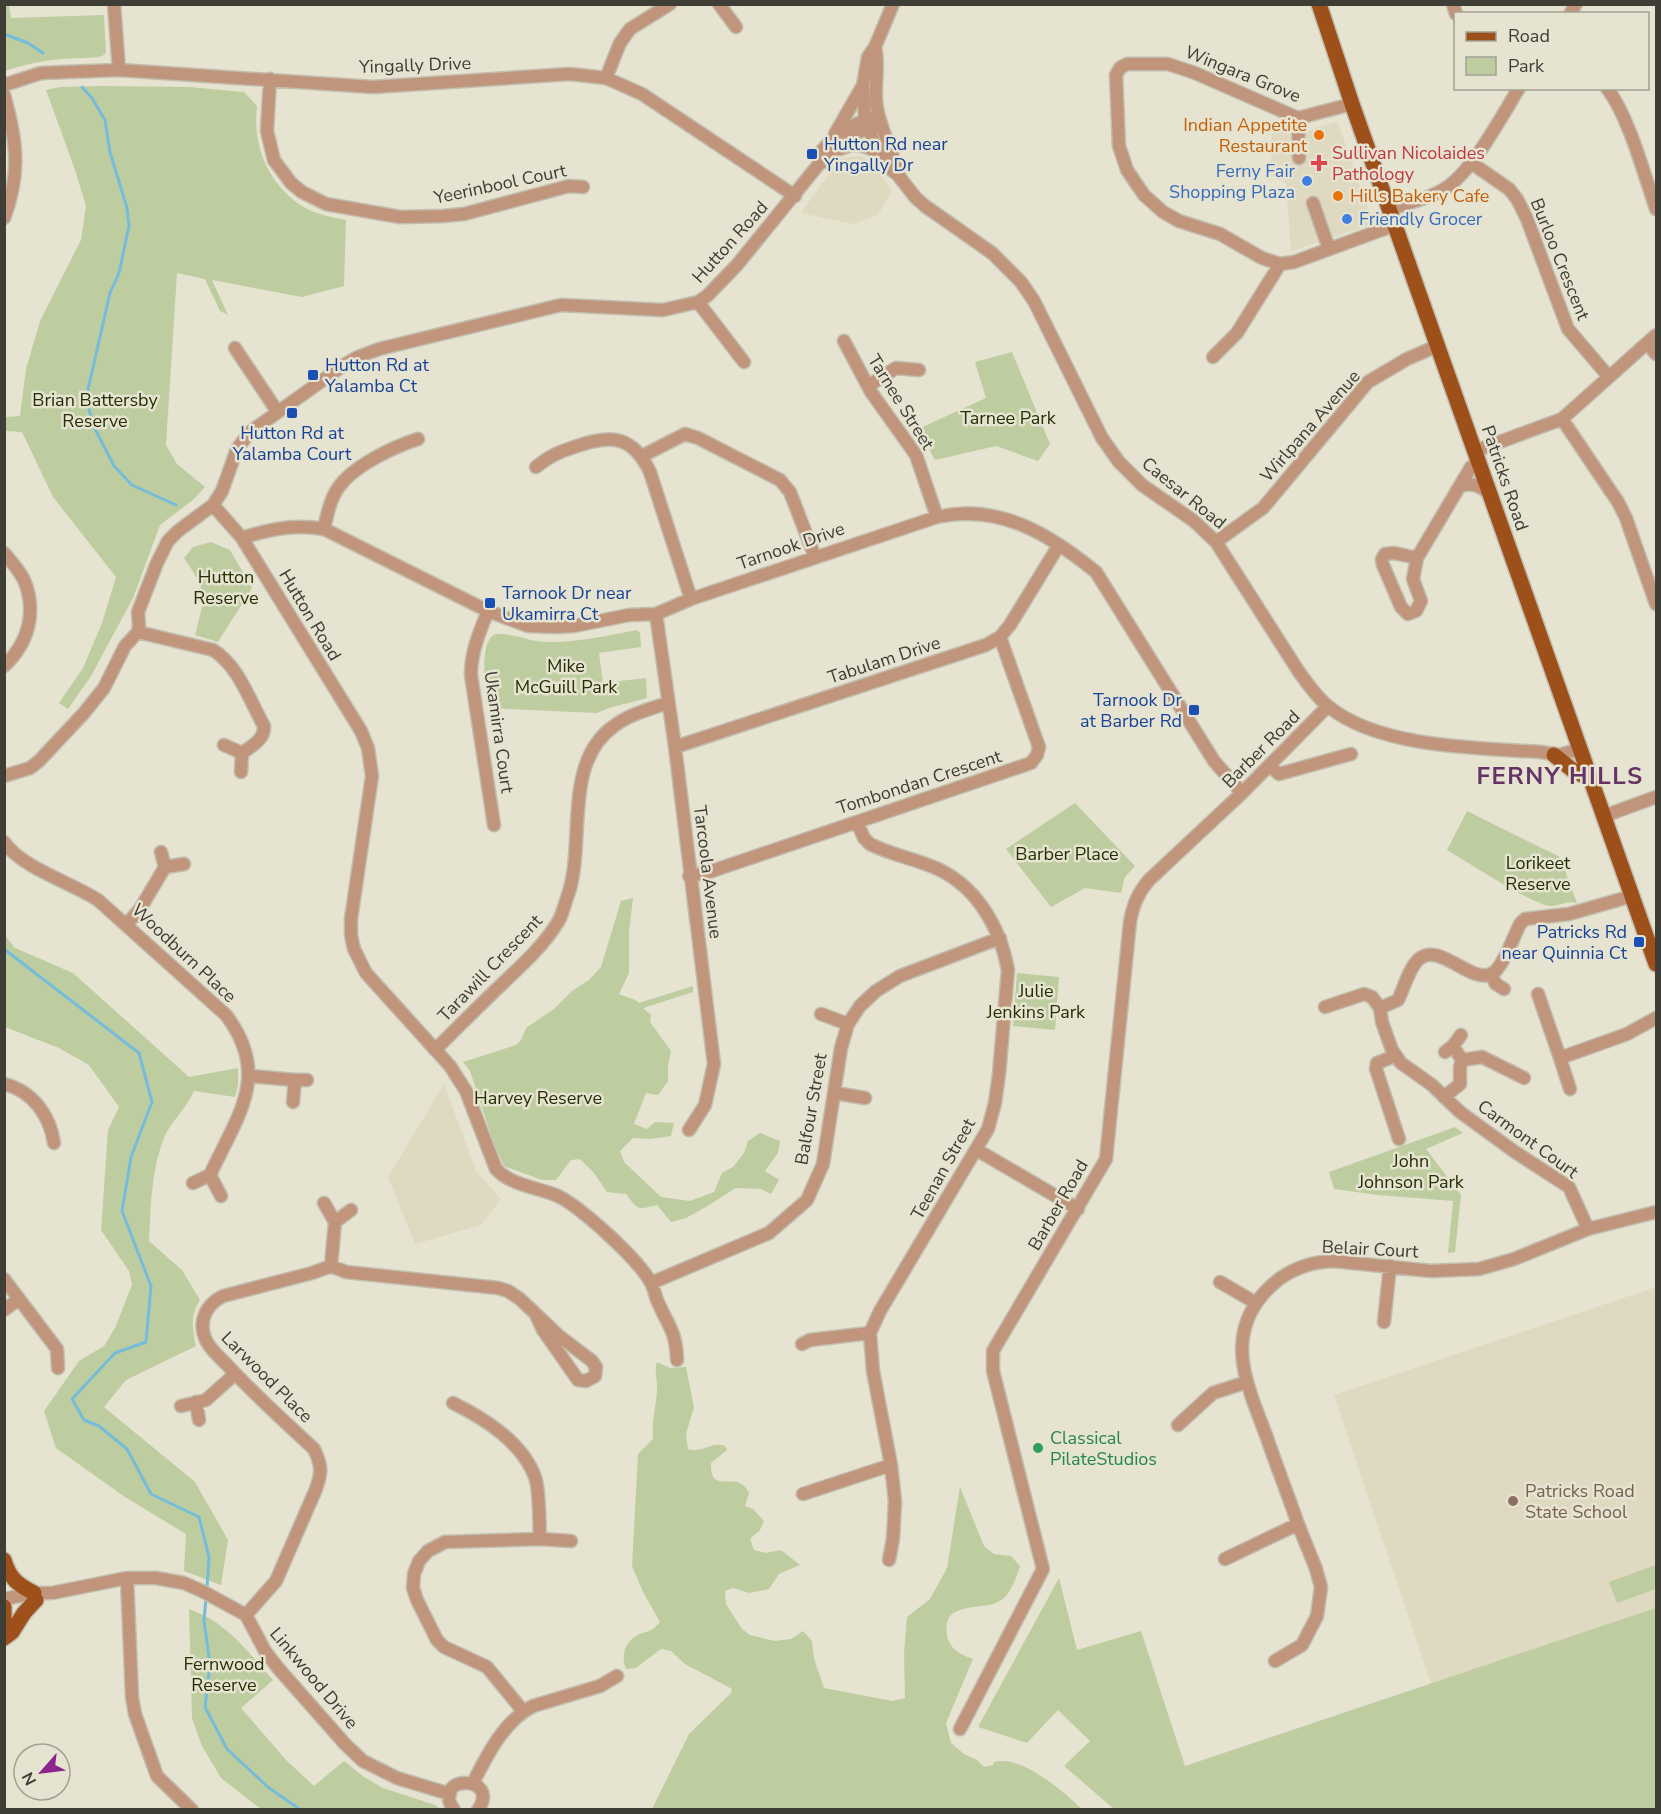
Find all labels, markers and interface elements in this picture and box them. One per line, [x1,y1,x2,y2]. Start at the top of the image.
legend [1454,12,1649,90]
text: Road [1508,24,1550,48]
street label: Wingara Grove [1182,40,1304,108]
street label: Yingally Drive [357,51,472,79]
text: Park [1508,54,1545,78]
place label: Indian Appetite Restaurant [1183,113,1308,158]
marker: Indian Appetite Restaurant [1312,128,1326,142]
place label: Hutton Rd near Yingally Dr [823,132,948,177]
place label: Sullivan Nicolaides Pathology [1332,141,1485,186]
marker: Hutton Rd near Yingally Dr [805,147,819,161]
marker: Sullivan Nicolaides Pathology [1310,154,1328,172]
street label: Yeerinbool Court [431,158,569,210]
place label: Ferny Fair Shopping Plaza [1169,159,1296,204]
marker: Ferny Fair Shopping Plaza [1300,174,1314,188]
place label: Hills Bakery Cafe [1350,184,1489,208]
marker: Hills Bakery Cafe [1331,189,1345,203]
street label: Burloo Crescent [1525,194,1596,324]
street label: Hutton Road [687,196,773,288]
place label: Friendly Grocer [1359,207,1483,231]
marker: Friendly Grocer [1340,212,1354,226]
street label: Tarnee Street [862,350,940,455]
place label: Hutton Rd at Yalamba Ct [324,353,429,398]
street label: Wirlpana Avenue [1255,365,1365,487]
marker: Hutton Rd at Yalamba Ct [306,368,320,382]
park label: Brian Battersby Reserve [32,388,158,433]
marker: Hutton Rd at Yalamba Court [285,406,299,420]
park label: Tarnee Park [960,406,1057,430]
place label: Hutton Rd at Yalamba Court [232,421,352,466]
street label: Patricks Road [1476,422,1534,534]
street label: Caesar Road [1137,452,1231,534]
street label: Tarnook Drive [734,516,848,576]
park label: Hutton Reserve [193,565,259,610]
street label: Hutton Road [273,565,347,665]
place label: Tarnook Dr near Ukamirra Ct [502,581,632,626]
marker: Tarnook Dr near Ukamirra Ct [483,596,497,610]
street label: Tabulam Drive [825,630,943,690]
park label: Mike McGuill Park [515,654,618,699]
street label: Ukamirra Court [479,669,520,795]
place label: Tarnook Dr at Barber Rd [1080,688,1183,733]
marker: Tarnook Dr at Barber Rd [1187,703,1201,717]
street label: Barber Road [1217,705,1305,793]
street label: Tombondan Crescent [834,744,1005,820]
district label: FERNY HILLS [1476,760,1644,792]
street label: Tarcoola Avenue [688,804,728,940]
park label: Barber Place [1015,842,1119,866]
park label: Lorikeet Reserve [1505,851,1571,896]
street label: Woodburn Place [126,898,242,1008]
street label: Tarawill Crescent [433,909,548,1027]
place label: Patricks Rd near Quinnia Ct [1502,920,1628,965]
marker: Patricks Rd near Quinnia Ct [1632,935,1646,949]
park label: Julie Jenkins Park [986,979,1086,1024]
street label: Balfour Street [789,1051,833,1167]
park label: Harvey Reserve [474,1086,602,1110]
street label: Carmont Court [1473,1094,1584,1184]
street label: Teenan Street [905,1113,981,1224]
park label: John Johnson Park [1357,1149,1465,1194]
street label: Barber Road [1022,1155,1094,1255]
street label: Belair Court [1321,1234,1420,1264]
street label: Larwood Place [216,1326,318,1428]
place label: Classical PilateStudios [1050,1426,1157,1471]
marker: Classical PilateStudios [1031,1441,1045,1455]
place label: Patricks Road State School [1525,1479,1635,1524]
marker: Patricks Road State School [1506,1494,1520,1508]
street label: Linkwood Drive [264,1622,364,1734]
park label: Fernwood Reserve [183,1652,265,1697]
north arrow [12,1742,72,1802]
text: N [17,1768,42,1789]

